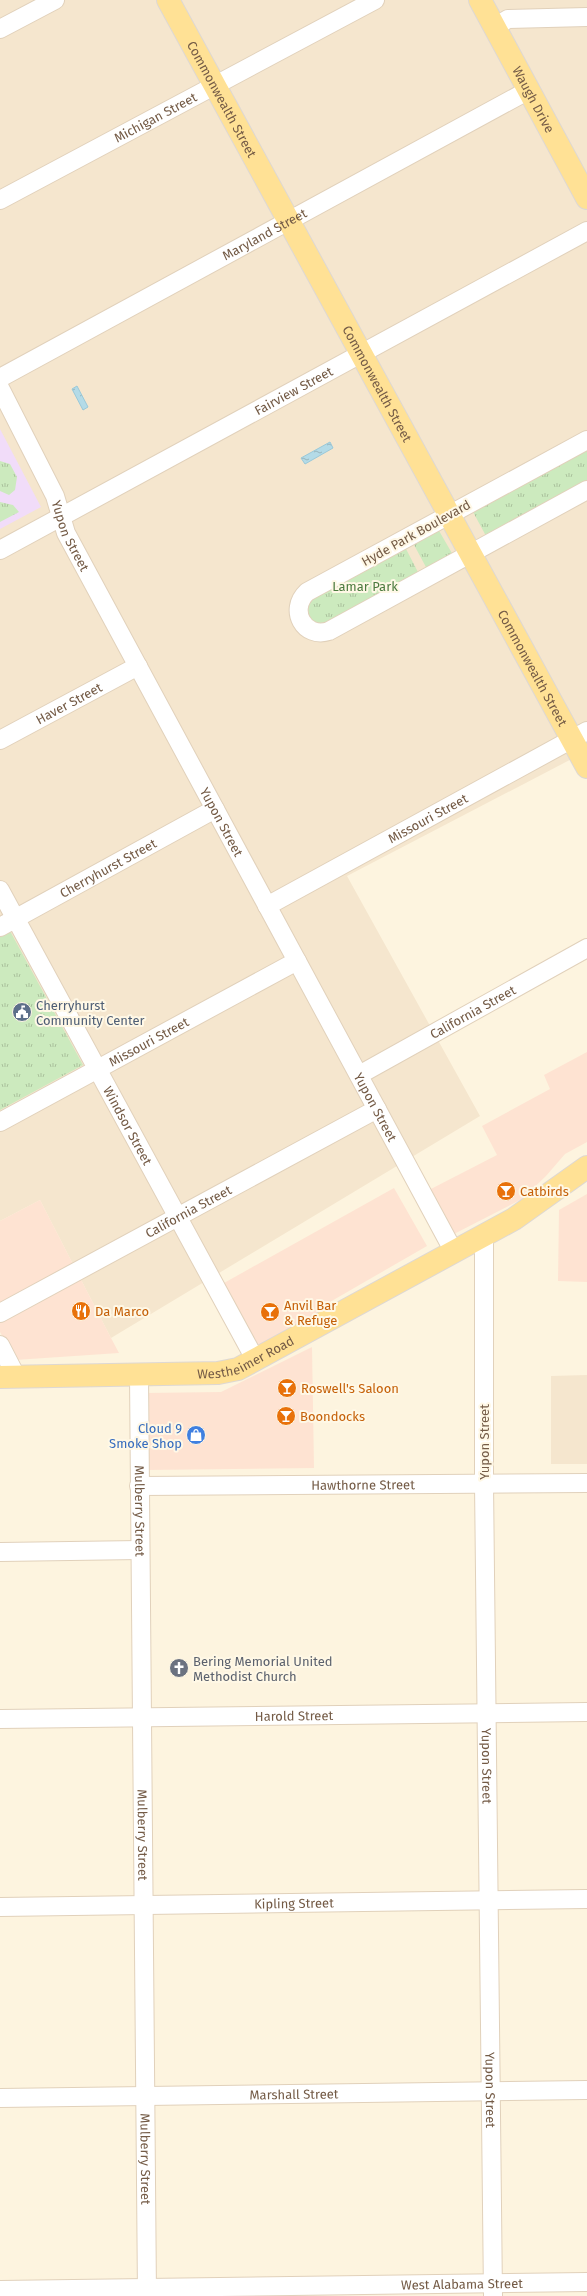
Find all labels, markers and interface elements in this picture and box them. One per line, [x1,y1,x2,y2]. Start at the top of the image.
street label: Commonwealth Street [184,38,260,160]
street label: Waugh Drive [510,64,558,135]
street label: Michigan Street [111,89,199,145]
street label: Maryland Street [220,205,309,263]
street label: Commonwealth Street [340,323,415,445]
street label: Fairview Street [252,363,335,418]
street label: Hyde Park Boulevard [359,497,473,569]
street label: Yupon Street [49,499,93,574]
park label: Lamar Park [332,579,398,594]
street label: Commonwealth Street [495,607,571,729]
street label: Haver Street [33,679,105,727]
street label: Yupon Street [197,785,247,859]
street label: Missouri Street [385,790,470,846]
street label: Cherryhurst Street [57,835,159,900]
street label: California Street [427,982,518,1042]
place label: Cherryhurst Community Center [36,998,145,1028]
public building icon: Cherryhurst Community Center [11,1001,33,1023]
street label: Missouri Street [106,1014,191,1069]
street label: Yupon Street [351,1070,400,1144]
street label: Windsor Street [101,1084,156,1168]
bar icon: Catbirds [495,1180,517,1202]
street label: California Street [143,1182,234,1241]
place label: Catbirds [520,1184,569,1199]
place label: Anvil Bar & Refuge [284,1298,337,1328]
restaurant icon: Da Marco [70,1300,92,1322]
bar icon: Anvil Bar & Refuge [259,1301,281,1323]
place label: Da Marco [95,1304,149,1319]
street label: Westheimer Road [197,1333,296,1381]
bar icon: Roswell's Saloon [276,1377,298,1399]
place label: Roswell's Saloon [301,1381,399,1396]
street label: Yupon Street [477,1404,492,1480]
bar icon: Boondocks [275,1405,297,1427]
place label: Boondocks [300,1409,365,1424]
place label: Cloud 9 Smoke Shop [109,1421,182,1451]
shop icon: Cloud 9 Smoke Shop [185,1424,207,1446]
street label: Mulberry Street [132,1465,148,1557]
street label: Hawthorne Street [311,1477,415,1492]
place label: Bering Memorial United Methodist Church [193,1654,333,1684]
church icon: Bering Memorial United Methodist Church [168,1657,190,1679]
street label: Harold Street [255,1708,334,1723]
street label: Yupon Street [479,1728,495,1804]
street label: Mulberry Street [135,1789,151,1881]
street label: Kipling Street [254,1895,334,1911]
street label: Yupon Street [483,2052,499,2128]
street label: Marshall Street [249,2086,339,2102]
street label: Mulberry Street [138,2113,154,2205]
street label: West Alabama Street [401,2275,523,2292]

